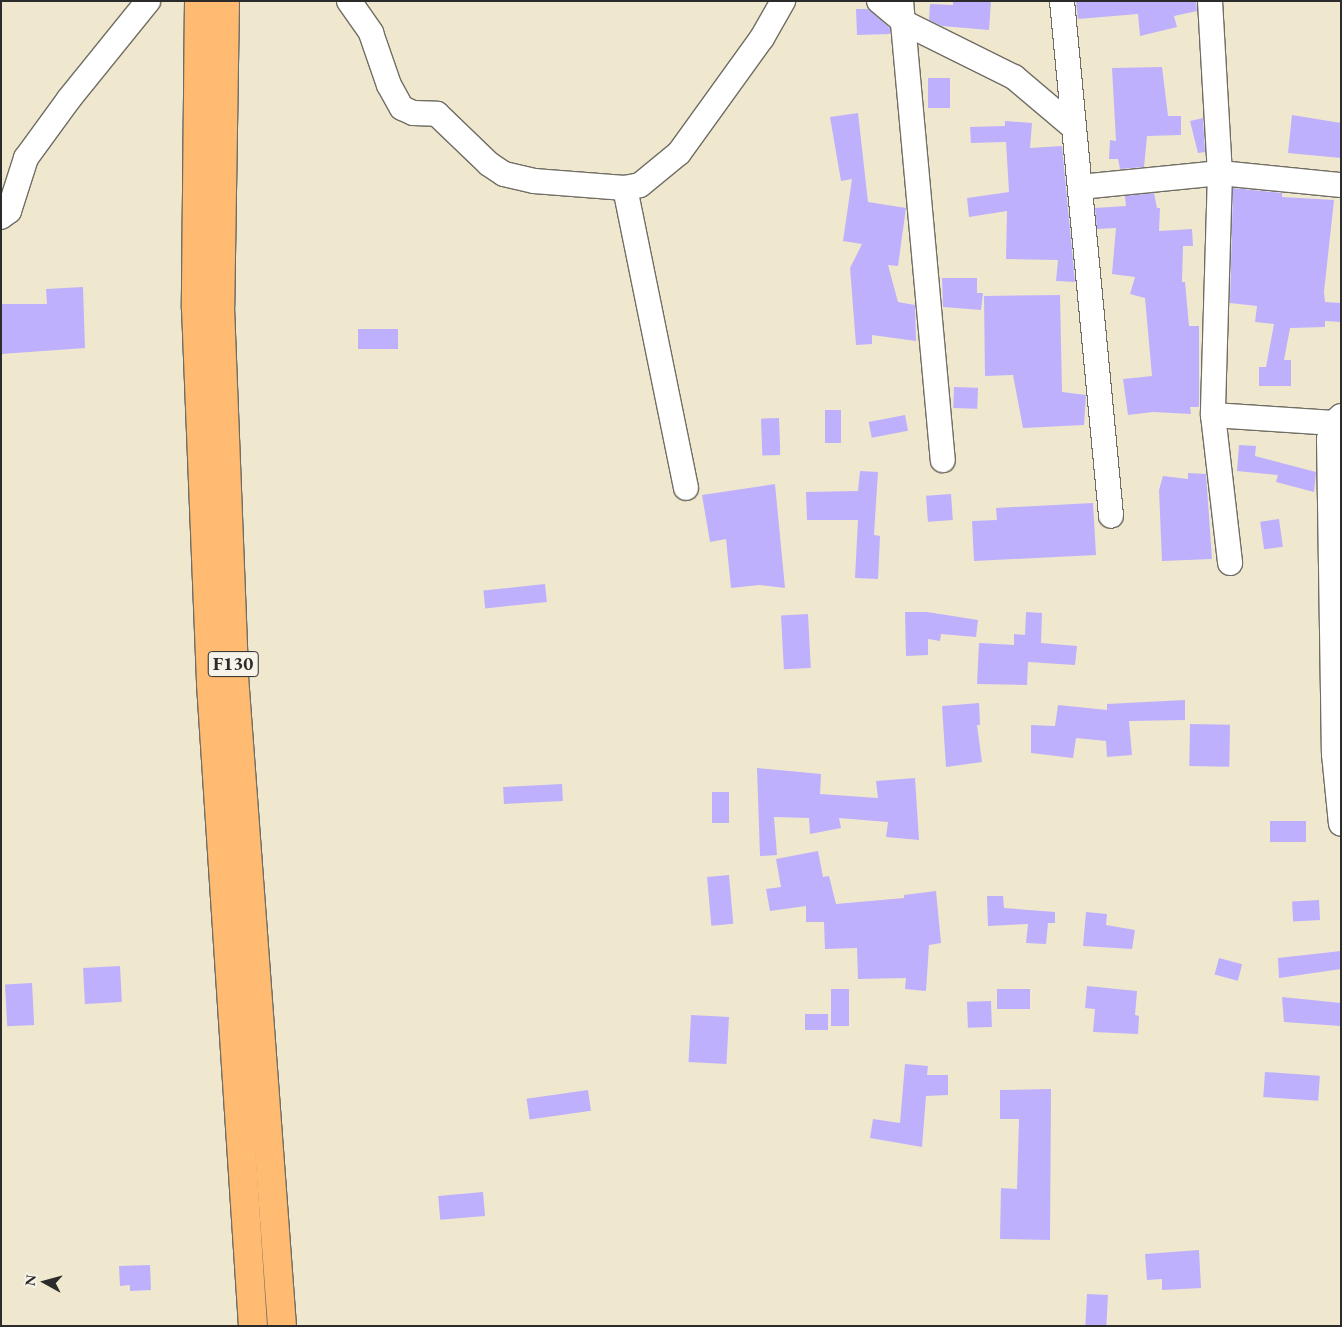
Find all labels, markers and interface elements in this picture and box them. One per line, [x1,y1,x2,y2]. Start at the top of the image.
road number: F130 [207,648,259,681]
north arrow [20,1257,70,1307]
text: N [20,1273,40,1287]

